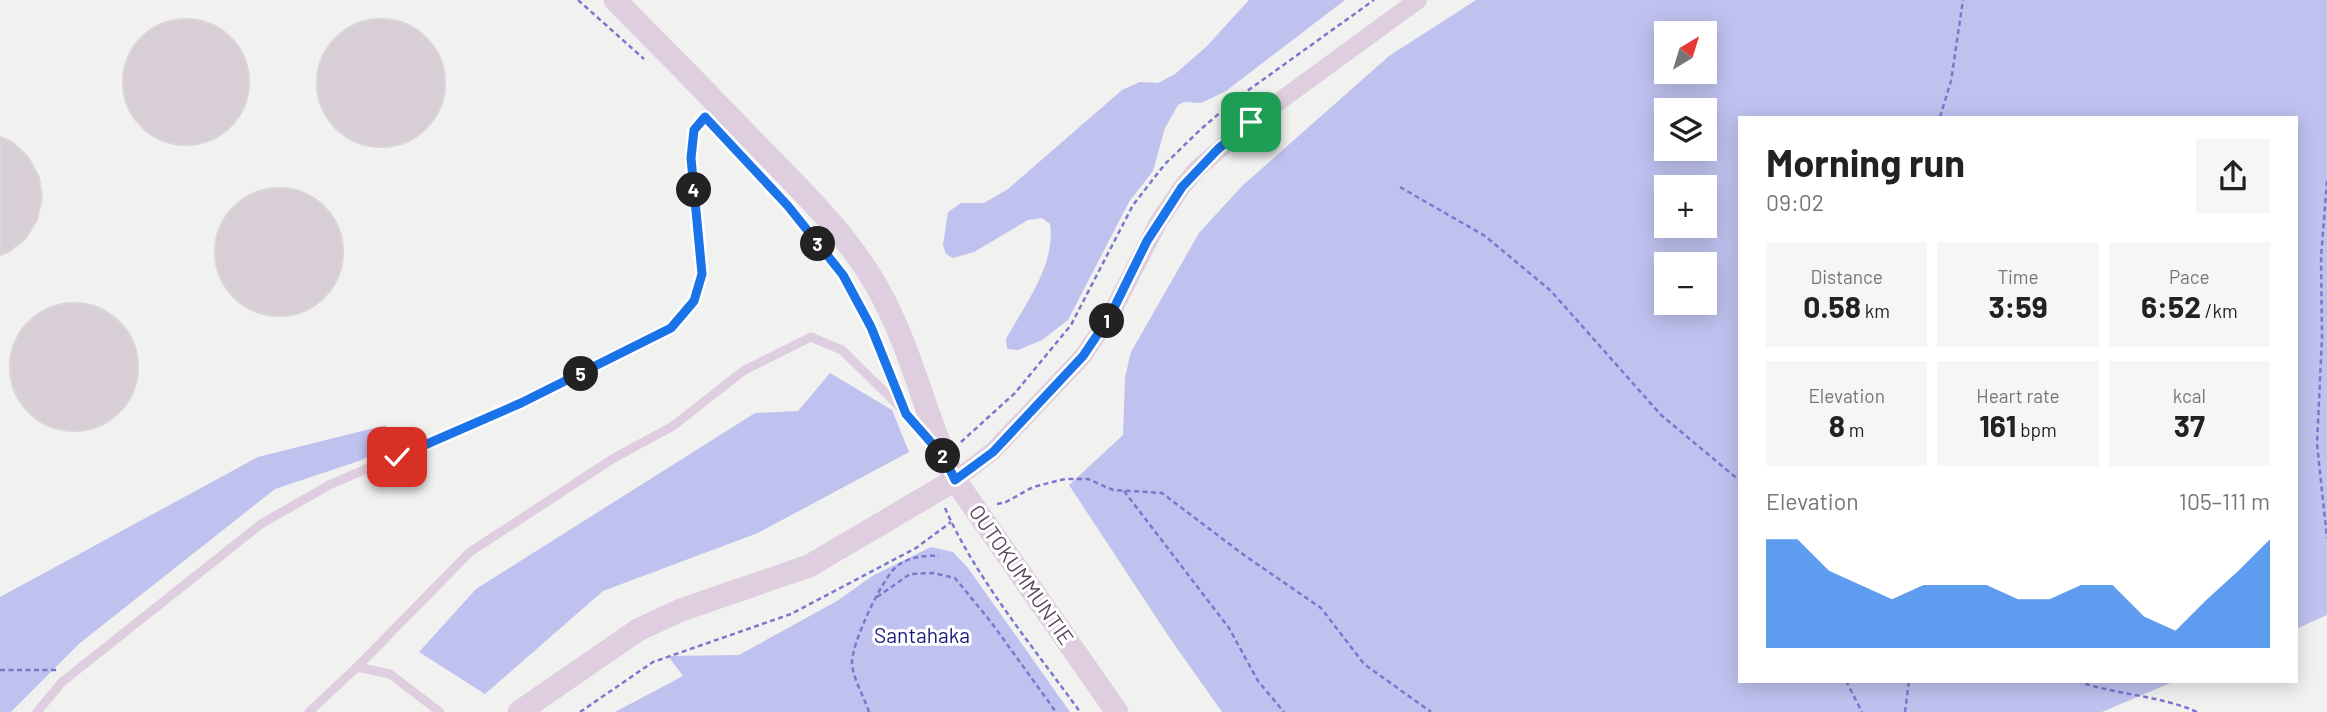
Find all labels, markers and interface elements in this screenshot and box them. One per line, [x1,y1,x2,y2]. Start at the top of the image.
north arrow [1654,21,1717,84]
map controls [1654,21,1717,315]
pin [1221,92,1281,152]
button: layers [1654,98,1717,161]
icon: arrive [1232,103,1270,141]
text: Morning run [1766,139,1965,185]
button: share [2196,139,2270,213]
pin: 4 [676,172,712,208]
button: + [1654,175,1717,238]
text: 4 [688,178,699,201]
text: 09:02 [1766,188,1824,216]
pin: 3 [800,226,836,262]
text: 3 [812,232,823,255]
button: − [1654,252,1717,315]
text: Distance [1810,265,1883,288]
text: Time [1997,265,2039,288]
text: Pace [2169,265,2210,288]
text: 0.58 [1803,288,1861,324]
text: 3:59 [1988,288,2048,324]
text: 6:52 [2141,288,2201,324]
text: km [1861,299,1890,322]
text: /km [2201,299,2238,322]
pin: 1 [1090,304,1124,338]
text: 1 [1103,309,1110,332]
pin: 5 [564,356,598,392]
text: 5 [575,362,586,385]
text: Elevation [1808,384,1885,407]
text: Heart rate [1976,384,2060,407]
text: kcal [2173,384,2206,407]
text: 8 [1829,407,1845,443]
text: 161 [1979,407,2016,443]
text: 37 [2174,407,2205,443]
text: m [1845,418,1865,441]
text: bpm [2016,418,2057,441]
pin [367,427,427,487]
icon: check [378,438,416,476]
pin: 2 [926,438,960,474]
text: 2 [937,444,948,467]
text: Elevation [1766,487,1859,515]
text: 105–111 m [2179,487,2270,515]
street label: OUTOKUMMUNTIE [965,499,1080,649]
park label: Santahaka [874,622,970,647]

